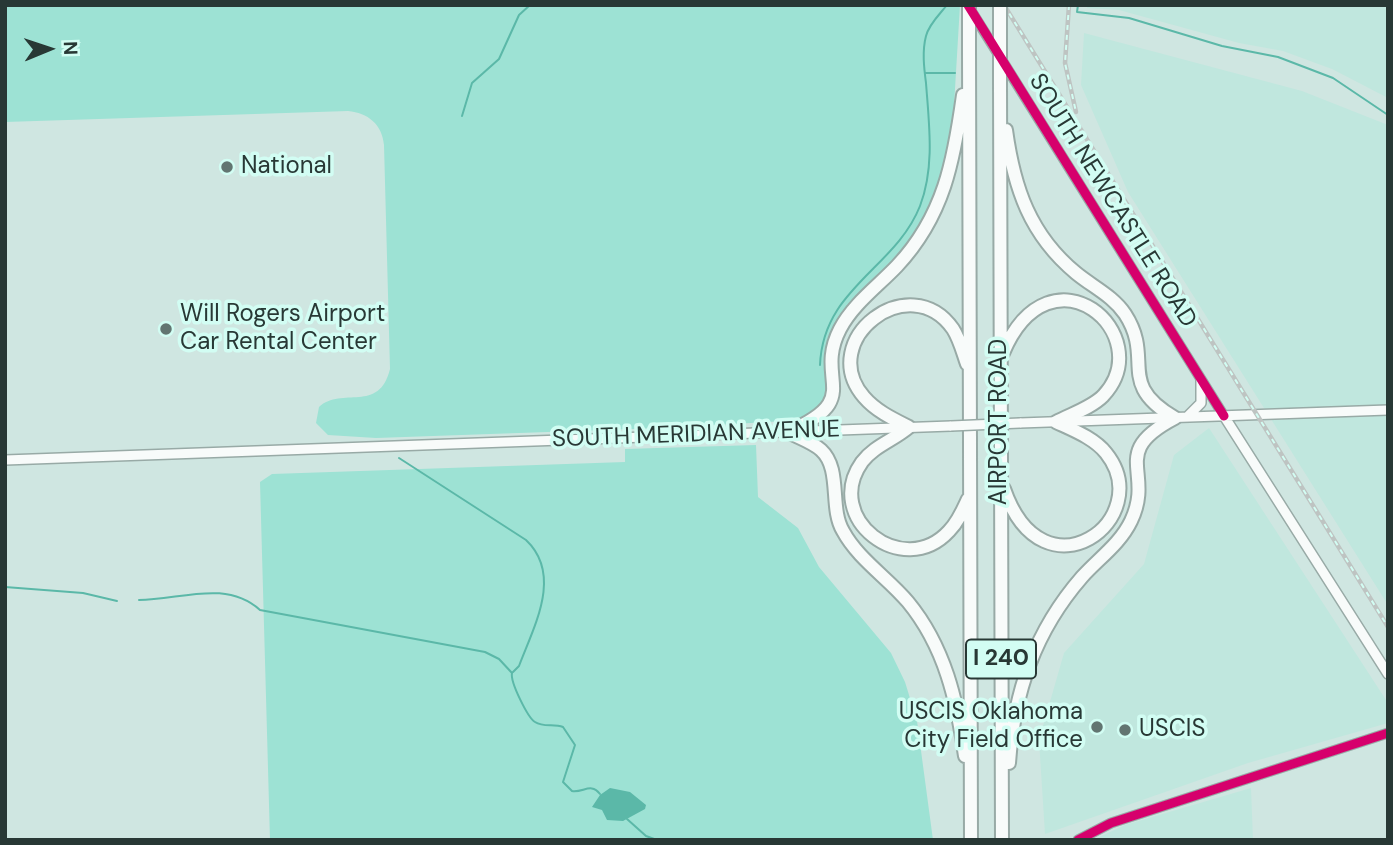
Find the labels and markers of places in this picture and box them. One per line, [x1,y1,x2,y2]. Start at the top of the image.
place label: National [241,153,332,181]
marker: National [219,159,235,175]
place label: Will Rogers Airport Car Rental Center [180,301,385,357]
marker: Will Rogers Airport Car Rental Center [158,321,174,337]
place label: USCIS Oklahoma City Field Office [899,699,1083,755]
place label: USCIS [1139,716,1205,744]
marker: USCIS Oklahoma City Field Office [1089,719,1105,735]
marker: USCIS [1117,722,1133,738]

